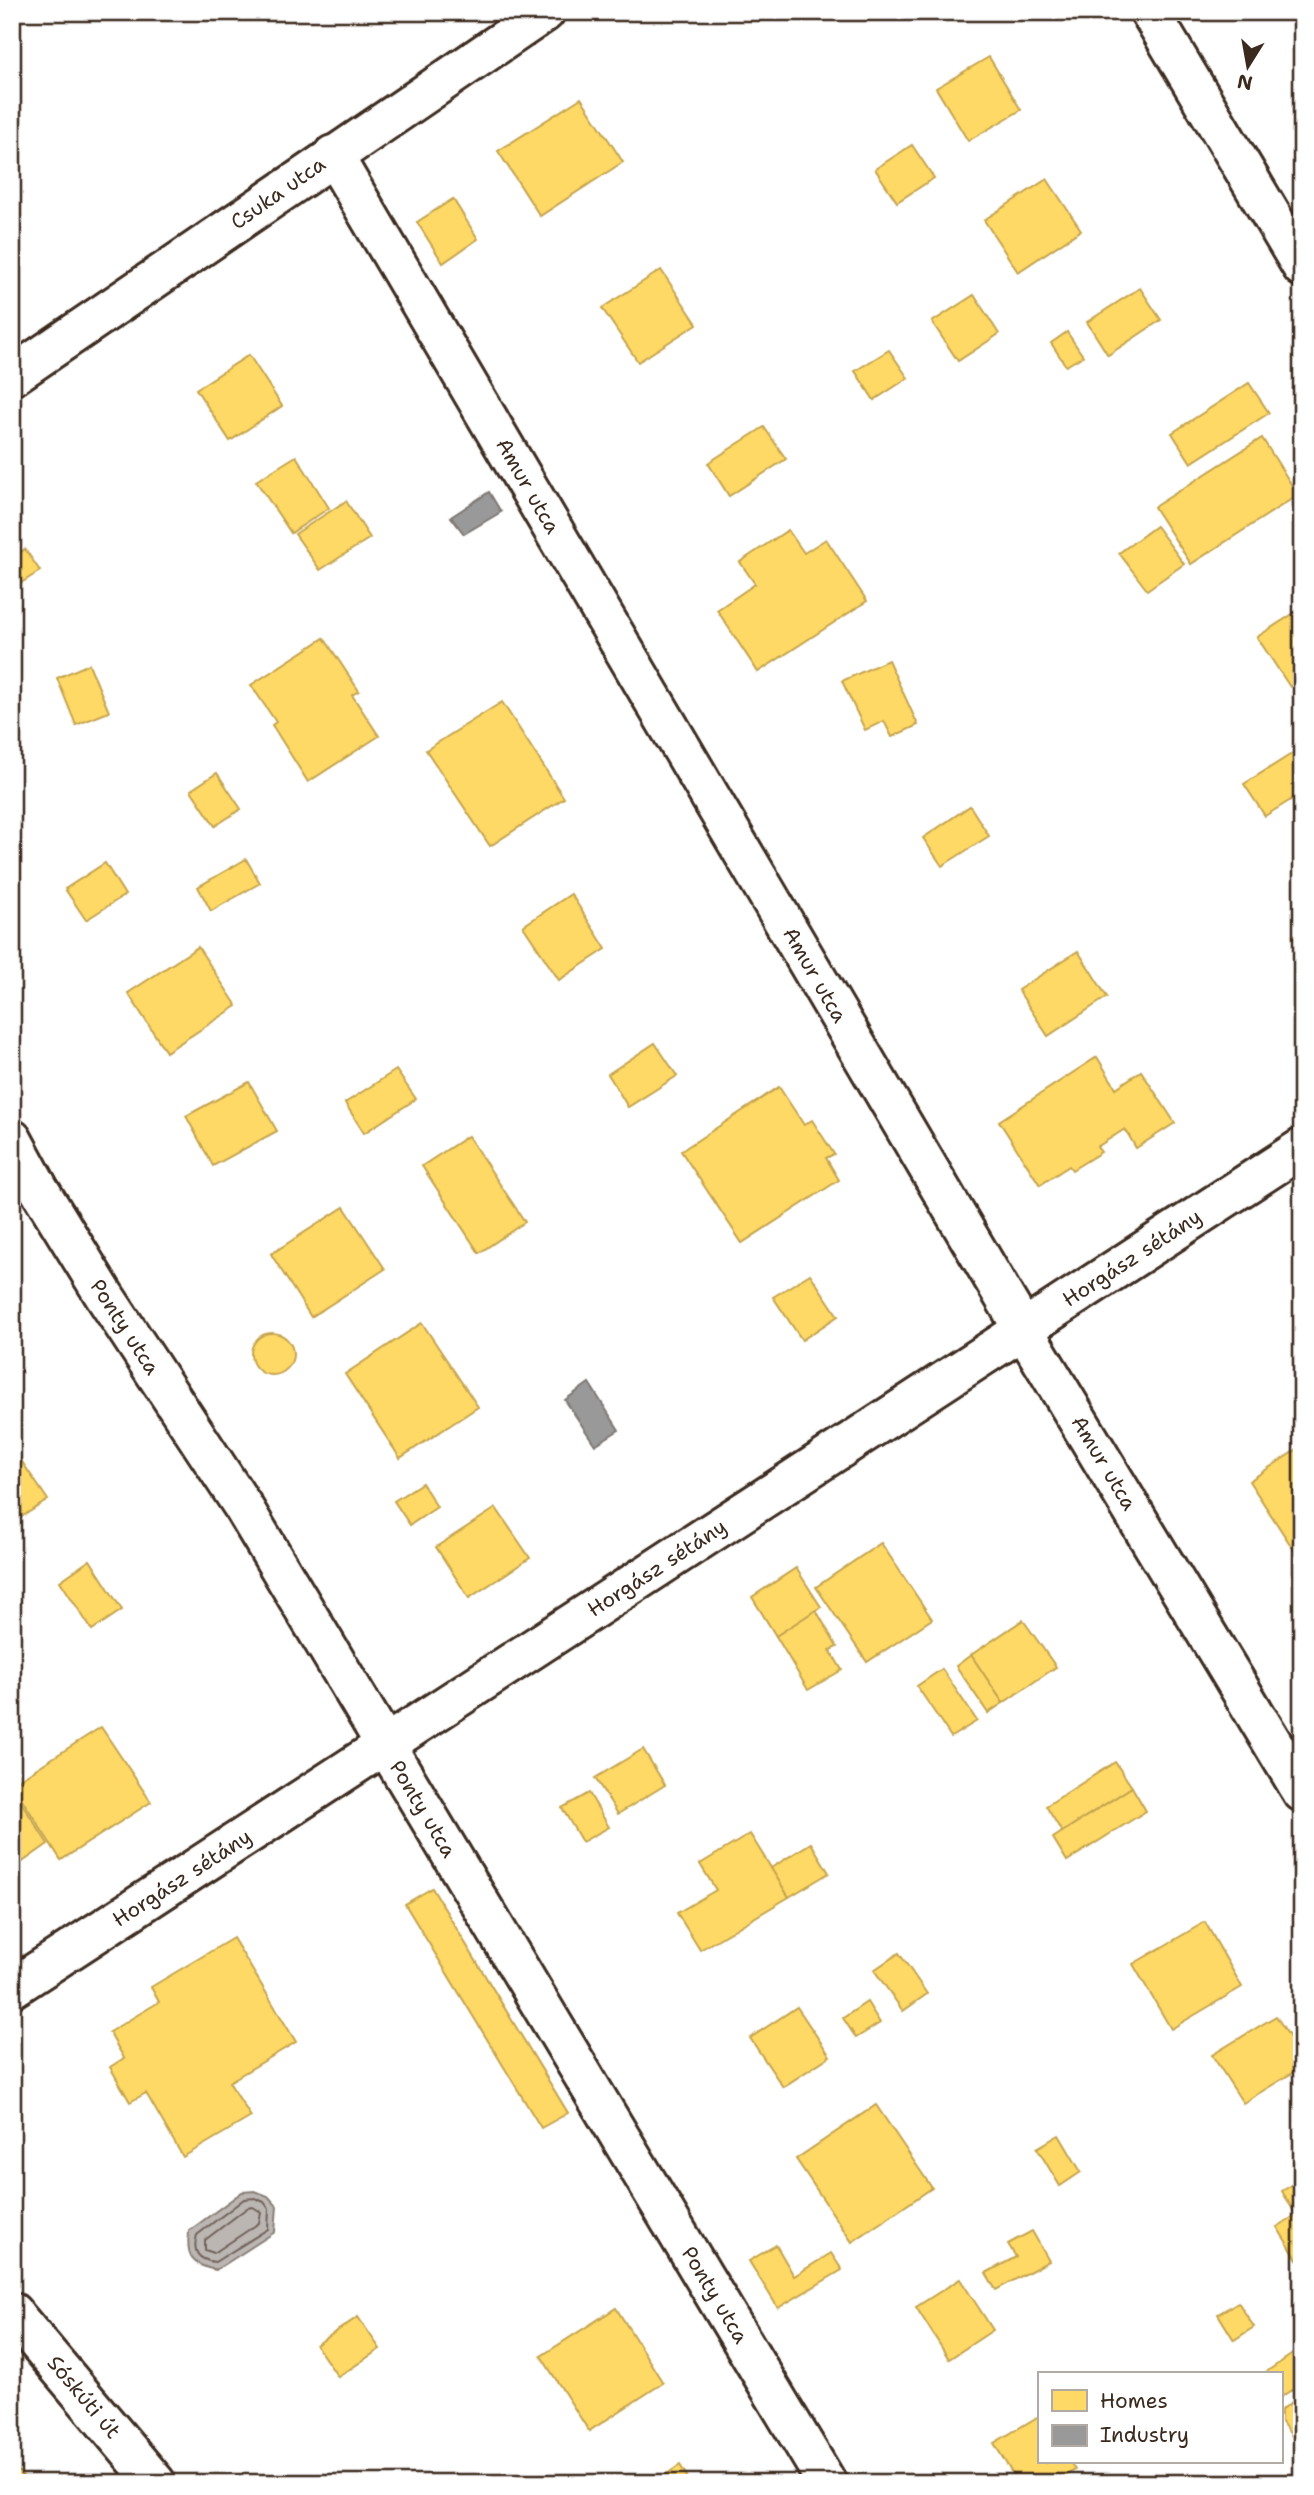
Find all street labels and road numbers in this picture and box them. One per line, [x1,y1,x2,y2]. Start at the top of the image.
street label: Csuka utca [225,150,331,236]
street label: Amur utca [489,433,567,539]
street label: Amur utca [776,922,854,1028]
street label: Horgász sétány [1057,1203,1207,1313]
street label: Ponty utca [84,1274,166,1380]
street label: Amur utca [1065,1410,1143,1516]
street label: Horgász sétány [582,1513,732,1623]
street label: Ponty utca [383,1755,463,1863]
street label: Horgász sétány [107,1823,257,1933]
street label: Ponty utca [675,2241,755,2349]
street label: Sóskúti út [41,2349,127,2445]

